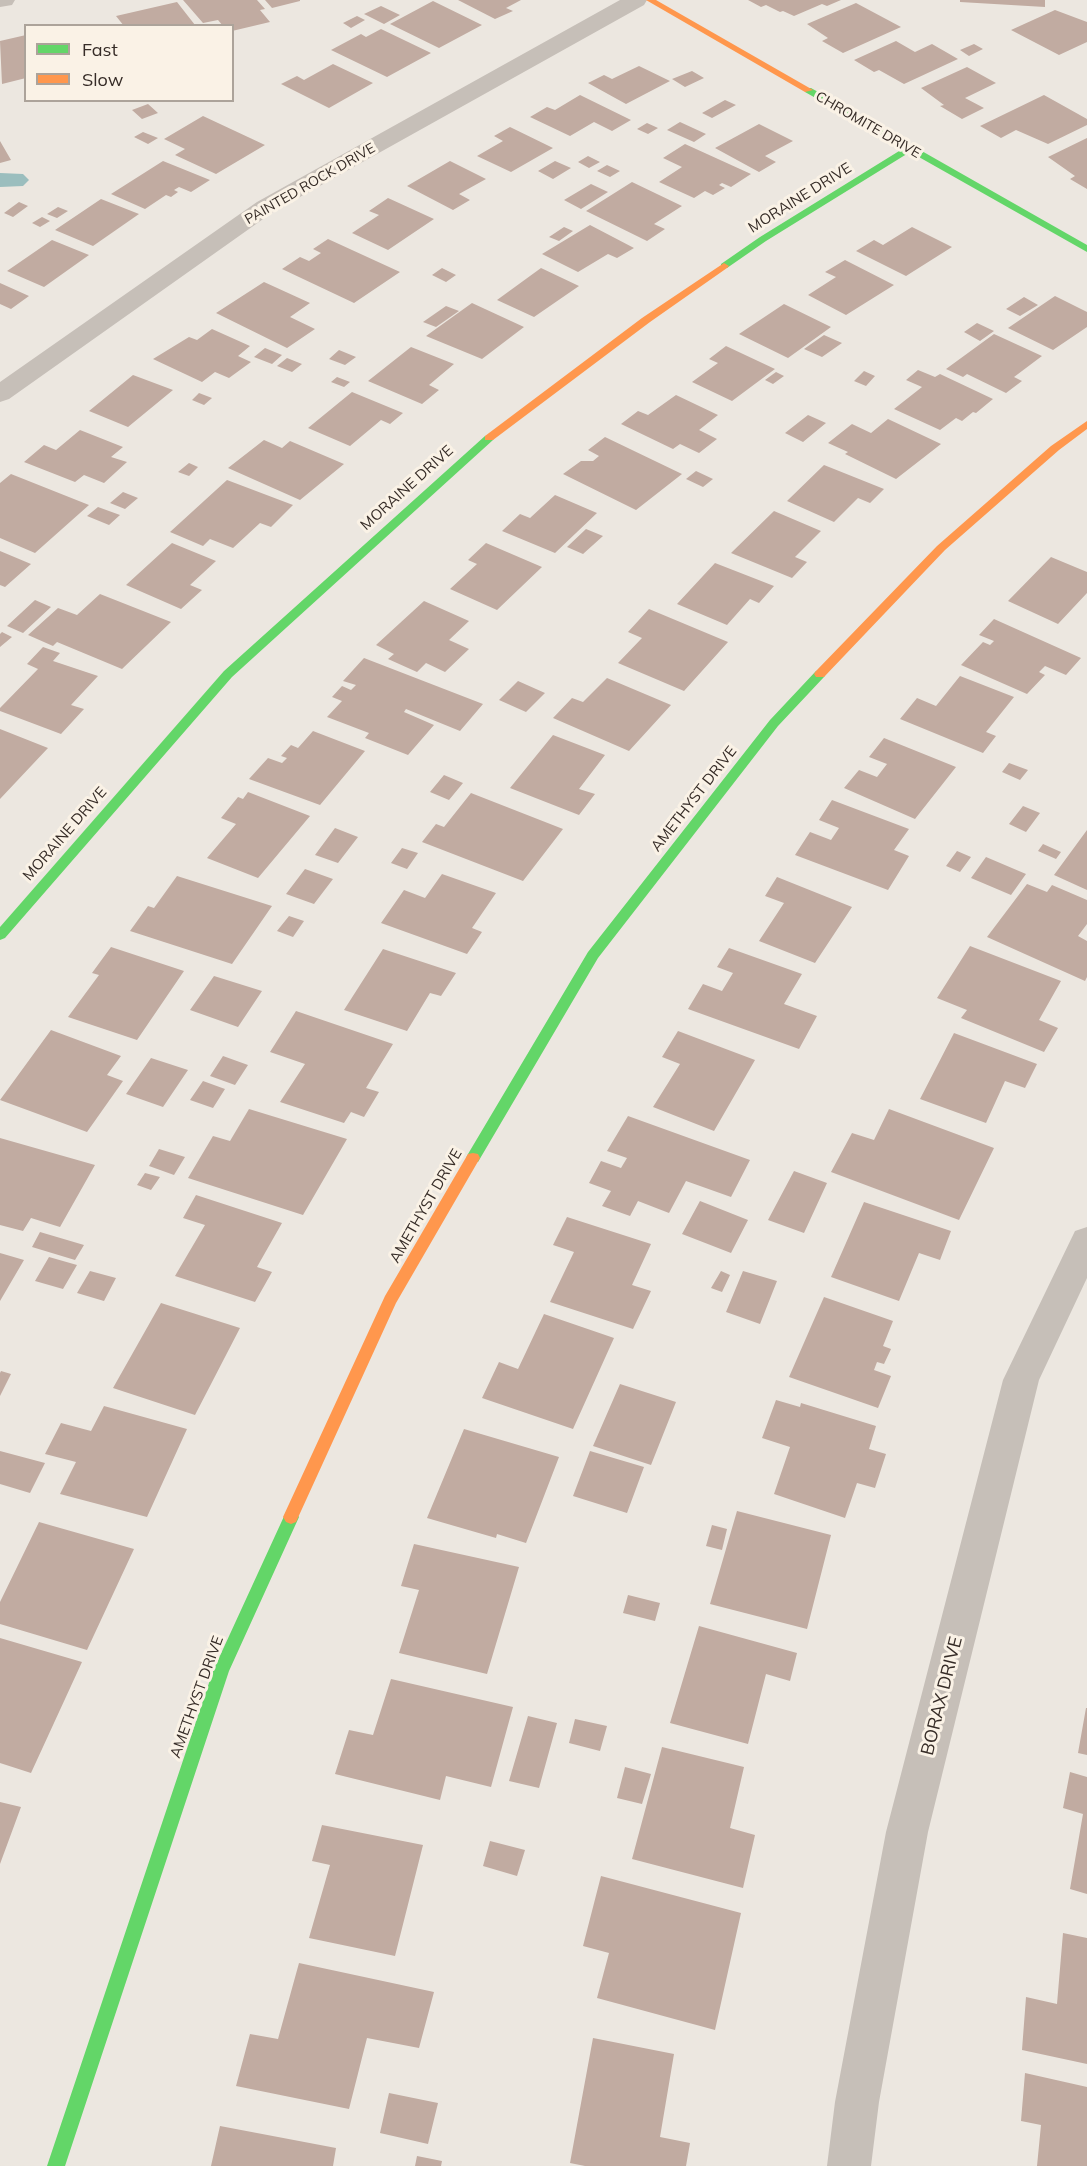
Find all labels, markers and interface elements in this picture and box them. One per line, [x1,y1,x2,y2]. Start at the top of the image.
legend [24,24,234,102]
text: Fast [82,38,118,61]
text: Slow [82,68,123,91]
street label: CHROMITE DRIVE [812,88,924,162]
street label: PAINTED ROCK DRIVE [242,140,378,228]
street label: MORAINE DRIVE [745,159,855,237]
street label: MORAINE DRIVE [357,442,457,534]
street label: AMETHYST DRIVE [647,743,741,855]
street label: MORAINE DRIVE [19,783,111,885]
street label: AMETHYST DRIVE [386,1146,466,1266]
street label: AMETHYST DRIVE [167,1633,227,1761]
street label: BORAX DRIVE [917,1634,967,1758]

